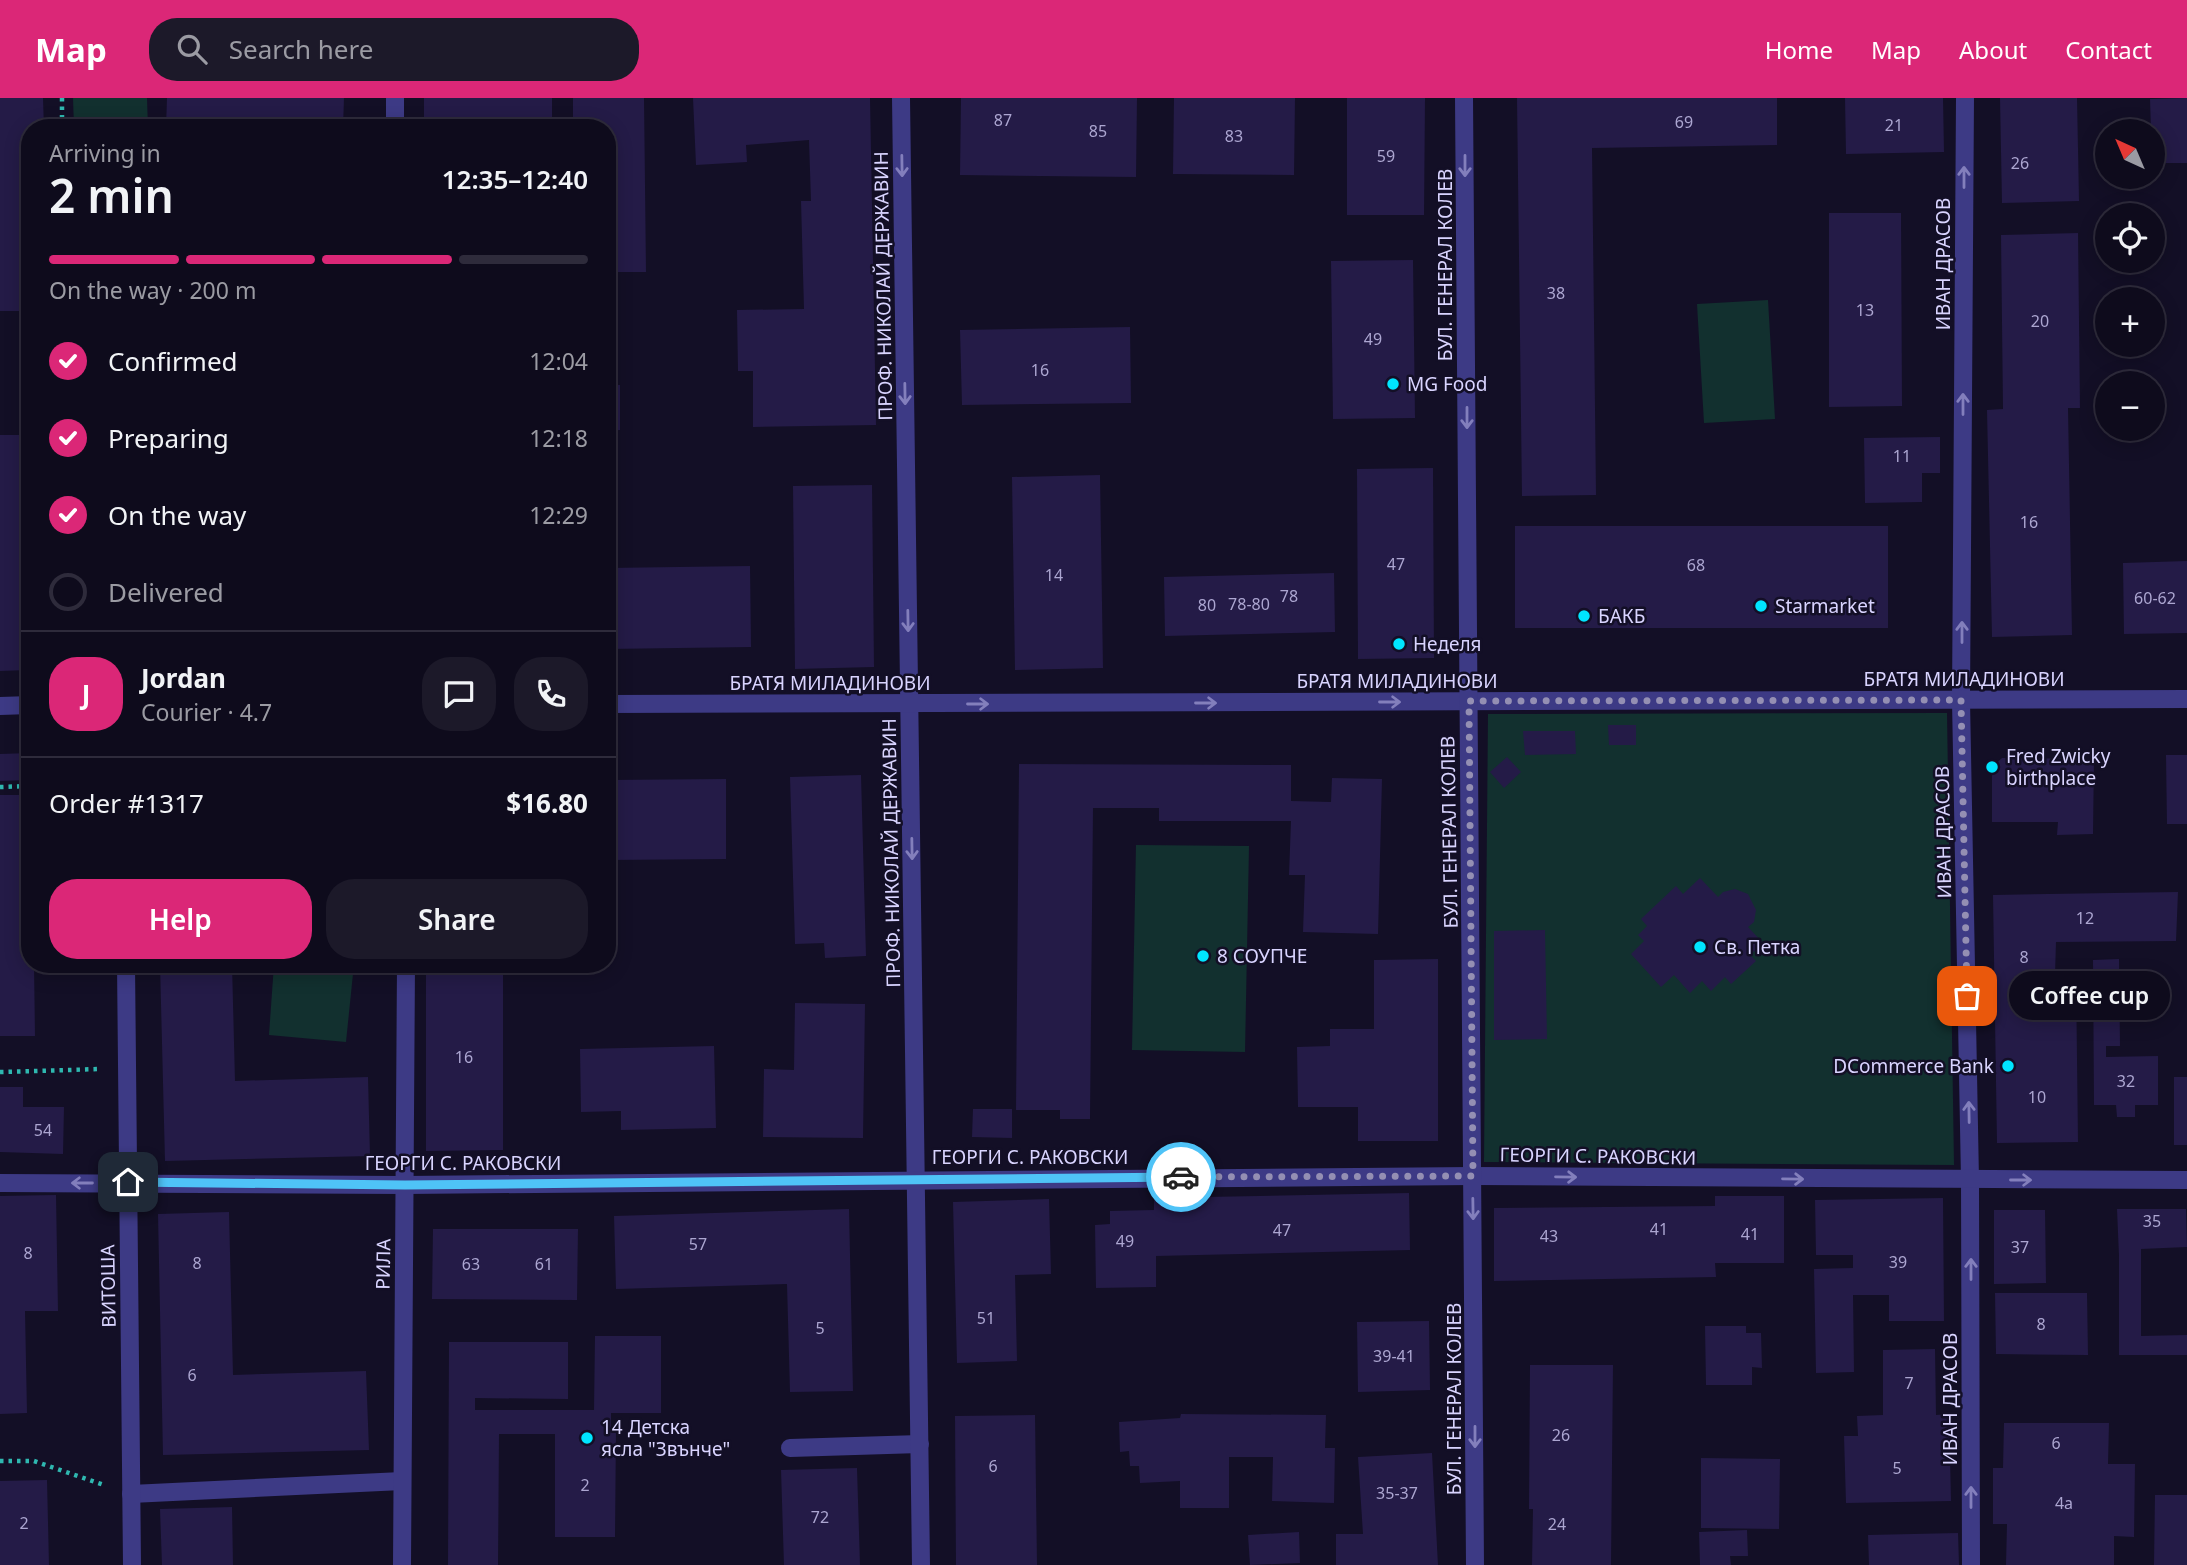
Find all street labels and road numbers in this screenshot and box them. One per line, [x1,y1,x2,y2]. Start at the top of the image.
street label: ПРОФ. НИКОЛАЙ ДЕРЖАВИН [868,151,898,421]
street label: БУЛ. ГЕНЕРАЛ КОЛЕВ [1432,169,1458,361]
street label: ИВАН ДРАСОВ [1930,198,1956,330]
street label: БРАТЯ МИЛАДИНОВИ [1863,666,2065,692]
street label: БРАТЯ МИЛАДИНОВИ [1296,668,1498,694]
street label: БРАТЯ МИЛАДИНОВИ [729,670,931,696]
street label: ПРОФ. НИКОЛАЙ ДЕРЖАВИН [876,718,906,988]
street label: БУЛ. ГЕНЕРАЛ КОЛЕВ [1434,735,1464,929]
street label: ИВАН ДРАСОВ [1929,765,1957,899]
street label: ГЕОРГИ С. РАКОВСКИ [1499,1141,1697,1171]
street label: ГЕОРГИ С. РАКОВСКИ [932,1144,1128,1170]
street label: ГЕОРГИ С. РАКОВСКИ [365,1150,561,1176]
street label: РИЛА [370,1237,396,1290]
street label: ВИТОША [94,1243,122,1328]
street label: БУЛ. ГЕНЕРАЛ КОЛЕВ [1441,1303,1467,1495]
street label: ИВАН ДРАСОВ [1937,1333,1963,1465]

